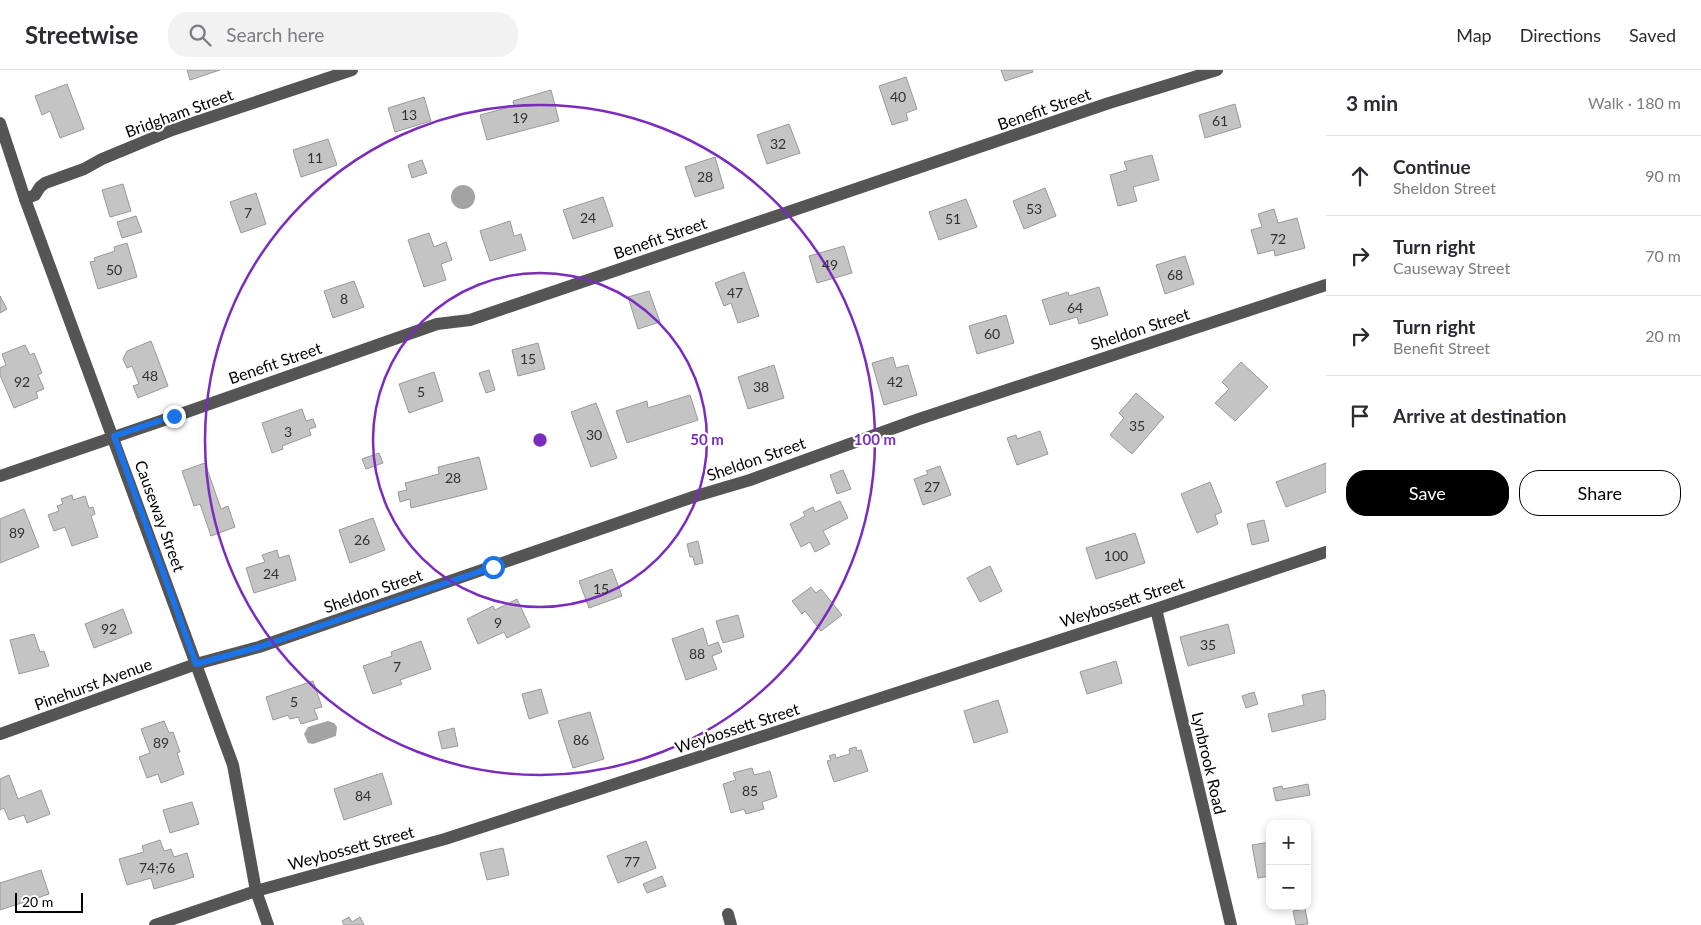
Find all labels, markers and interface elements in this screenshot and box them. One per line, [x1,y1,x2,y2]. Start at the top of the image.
search box [168,12,518,57]
text: Streetwise [25,20,138,49]
icon: search [186,21,214,49]
text: Search here [226,23,324,46]
text: Map [1456,24,1492,46]
text: Directions [1520,24,1601,46]
text: Saved [1629,24,1676,46]
street label: Bridgham Street [122,84,236,141]
street label: Benefit Street [995,84,1093,133]
house number: 40 [890,88,906,105]
text: 3 min [1346,90,1398,115]
text: Walk · 180 m [1588,93,1681,112]
house number: 13 [401,106,417,123]
house number: 19 [512,109,528,126]
house number: 61 [1212,112,1228,129]
house number: 32 [770,135,786,152]
house number: 11 [307,149,323,166]
text: Continue [1393,155,1471,178]
icon: ahead [1346,162,1374,190]
text: 90 m [1645,166,1681,185]
house number: 28 [697,168,713,185]
text: Sheldon Street [1393,178,1496,197]
house number: 53 [1026,200,1042,217]
house number: 7 [244,204,252,221]
house number: 24 [580,209,596,226]
house number: 51 [945,210,961,227]
street label: Benefit Street [611,213,709,262]
house number: 72 [1270,230,1286,247]
text: Turn right [1393,235,1475,258]
icon: right [1346,242,1374,270]
text: 70 m [1645,246,1681,265]
house number: 49 [822,256,838,273]
text: Causeway Street [1393,258,1510,277]
house number: 50 [106,261,122,278]
house number: 68 [1167,266,1183,283]
house number: 47 [727,284,743,301]
house number: 8 [340,290,348,307]
house number: 64 [1067,299,1083,316]
street label: Sheldon Street [1088,304,1192,353]
text: Turn right [1393,315,1475,338]
icon: right [1346,322,1374,350]
house number: 60 [984,325,1000,342]
text: 20 m [1645,326,1681,345]
street label: Benefit Street [226,338,324,387]
text: Benefit Street [1393,338,1490,357]
house number: 15 [520,350,536,367]
house number: 48 [142,367,158,384]
house number: 92 [14,373,30,390]
house number: 42 [887,373,903,390]
house number: 38 [753,378,769,395]
house number: 5 [417,383,425,400]
icon: arrive [1346,402,1374,430]
text: Arrive at destination [1393,404,1566,427]
route end [163,405,186,428]
house number: 35 [1129,417,1145,434]
house number: 3 [284,423,292,440]
house number: 30 [586,426,602,443]
text: 50 m [690,430,724,448]
text: 100 m [854,430,896,448]
centre of rings [531,431,549,449]
street label: Sheldon Street [704,433,808,484]
street label: Causeway Street [132,458,190,574]
house number: 28 [445,469,461,486]
button: Save [1346,470,1509,516]
button: Share [1519,470,1681,516]
house number: 27 [924,478,940,495]
house number: 89 [9,524,25,541]
house number: 26 [354,531,370,548]
house number: 100 [1104,547,1128,564]
route start [482,556,505,579]
house number: 24 [263,565,279,582]
street label: Sheldon Street [321,565,425,616]
street label: Weybossett Street [1057,572,1187,631]
house number: 15 [593,580,609,597]
house number: 9 [494,614,502,631]
house number: 92 [101,620,117,637]
house number: 35 [1200,636,1216,653]
house number: 88 [689,645,705,662]
street label: Pinehurst Avenue [32,653,154,714]
house number: 7 [393,658,401,675]
house number: 5 [290,693,298,710]
street label: Weybossett Street [672,698,802,757]
street label: Lynbrook Road [1189,710,1230,816]
house number: 86 [573,731,589,748]
house number: 89 [153,734,169,751]
house number: 85 [742,782,758,799]
house number: 84 [355,787,371,804]
map controls [1266,820,1311,910]
button: + [1266,820,1311,865]
street label: Weybossett Street [286,822,416,873]
house number: 77 [624,853,640,870]
house number: 74;76 [139,859,175,876]
button: − [1266,865,1311,910]
scale bar [15,890,82,913]
text: 20 m [22,893,53,910]

